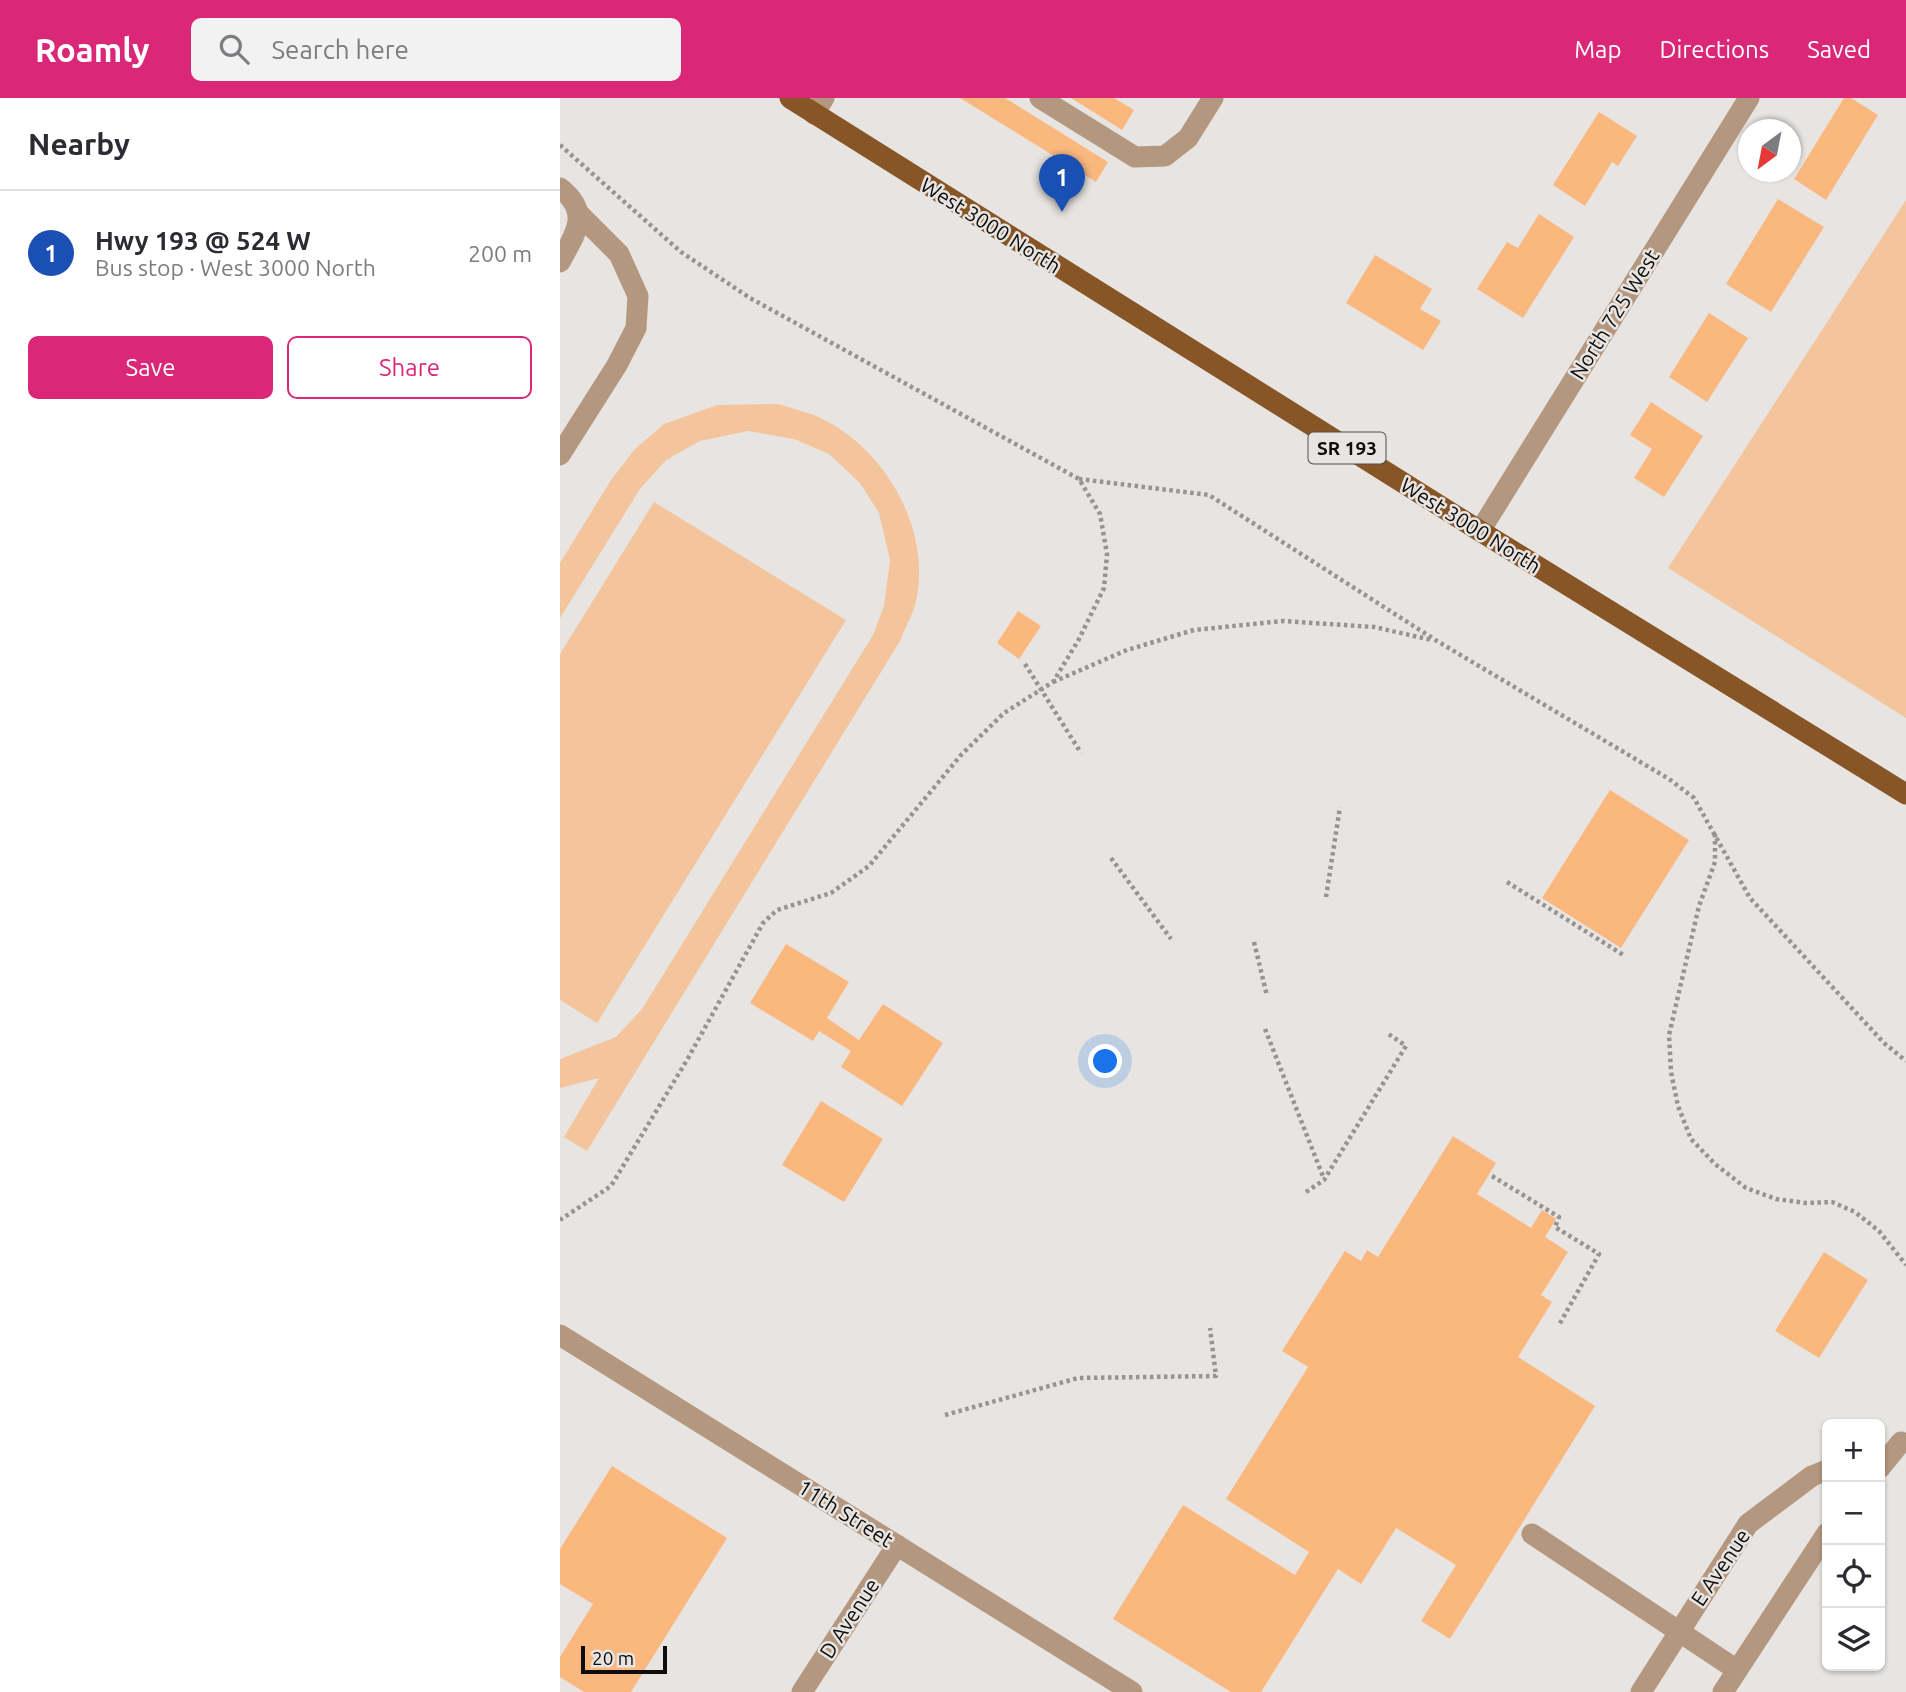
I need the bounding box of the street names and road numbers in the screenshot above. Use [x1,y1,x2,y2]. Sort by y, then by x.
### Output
street label: West 3000 North [917,172,1065,278]
street label: North 725 West [1564,245,1664,383]
road number: SR 193 [1308,432,1386,464]
street label: West 3000 North [1397,472,1545,578]
street label: 11th Street [794,1474,898,1552]
street label: E Avenue [1686,1524,1754,1610]
street label: D Avenue [814,1574,884,1662]

